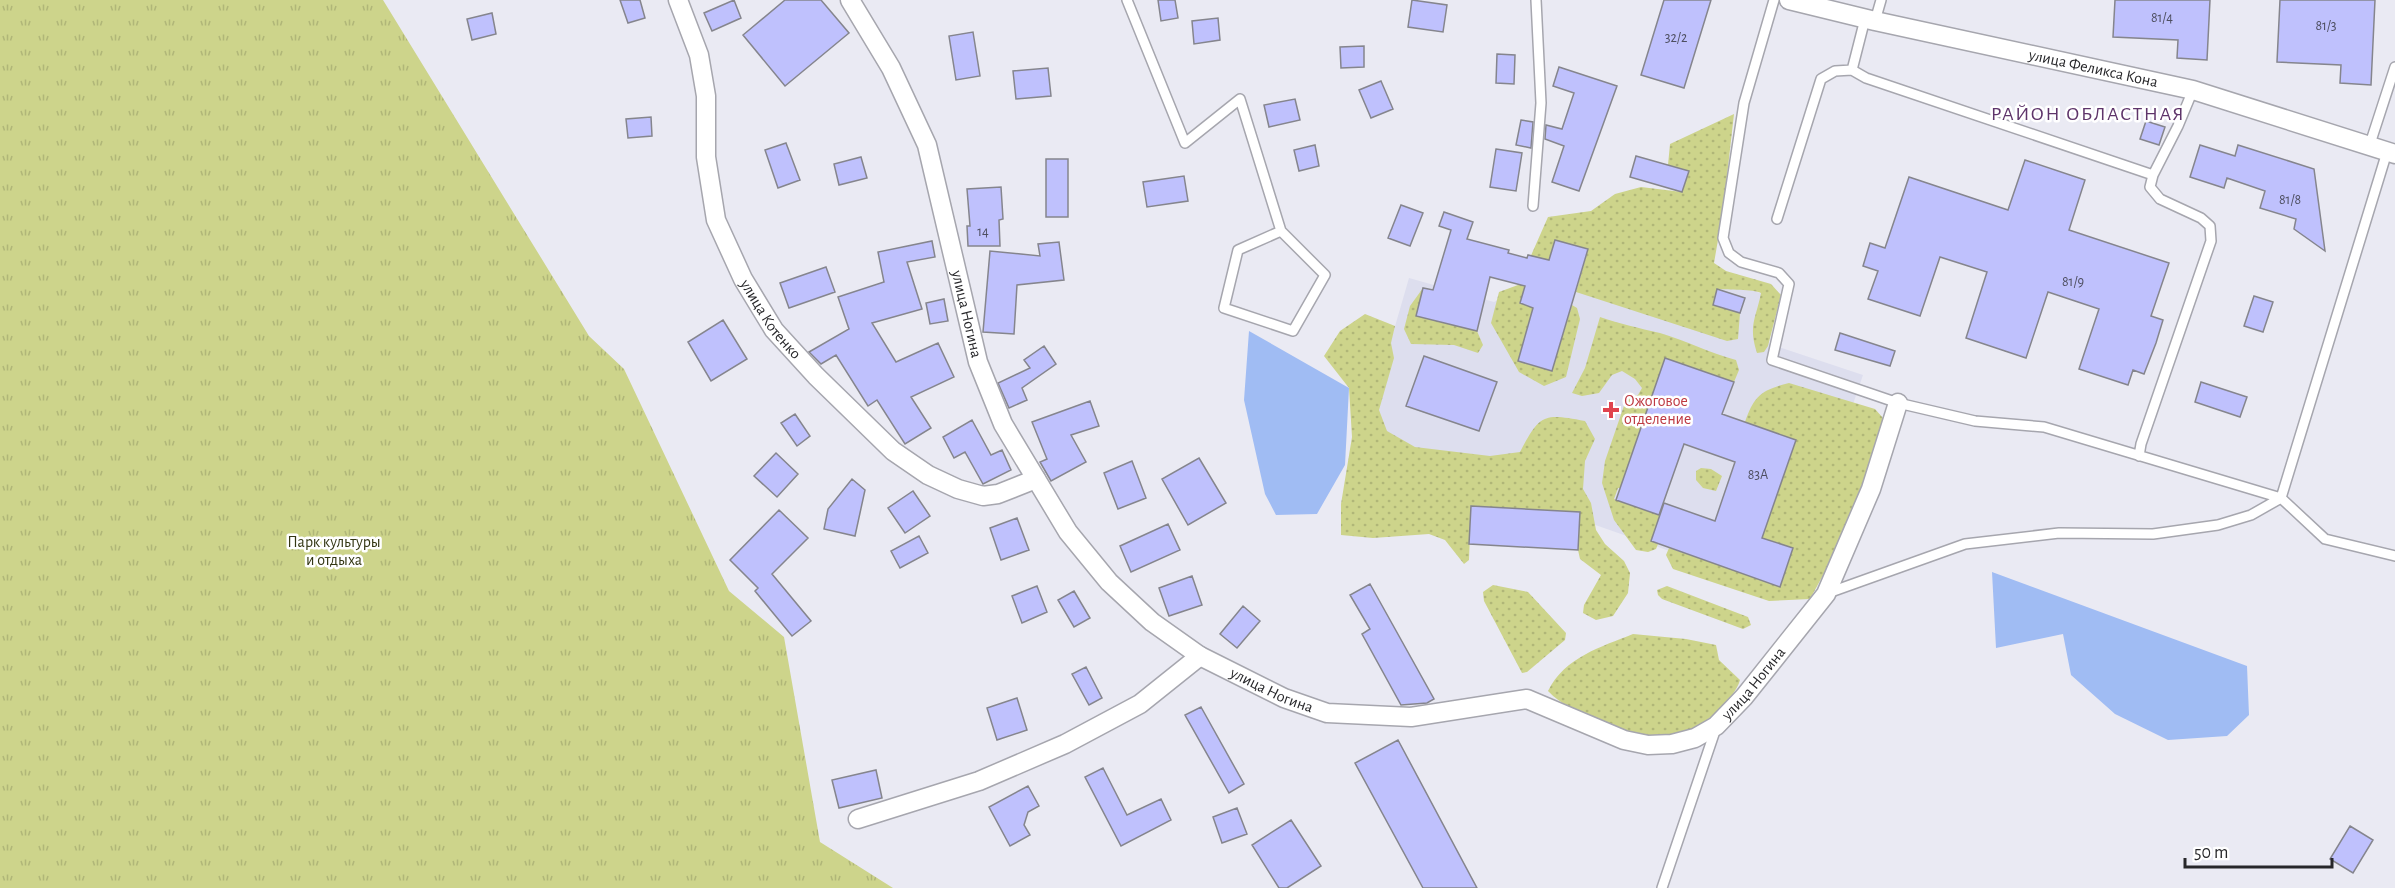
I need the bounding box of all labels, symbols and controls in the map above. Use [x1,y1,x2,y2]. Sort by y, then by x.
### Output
house number: 81/4 [2151,11,2173,25]
house number: 81/3 [2315,19,2337,33]
house number: 32/2 [1665,31,1687,45]
street label: улица Феликса Кона [2026,46,2159,90]
district label: РАЙОН ОБЛАСТНАЯ [1991,104,2185,124]
house number: 81/8 [2279,193,2301,207]
house number: 14 [977,225,989,239]
street label: улица Ногина [948,268,985,359]
house number: 81/9 [2062,275,2084,289]
street label: улица Котенко [736,276,804,362]
place label: Ожоговое отделение [1624,393,1691,427]
marker: Ожоговое отделение [1602,401,1620,419]
house number: 83А [1748,468,1768,482]
park label: Парк культуры и отдыха [287,534,381,568]
street label: улица Ногина [1718,644,1788,724]
street label: улица Ногина [1226,664,1315,716]
scale bar [2185,831,2332,869]
text: 50 m [2194,844,2228,862]

